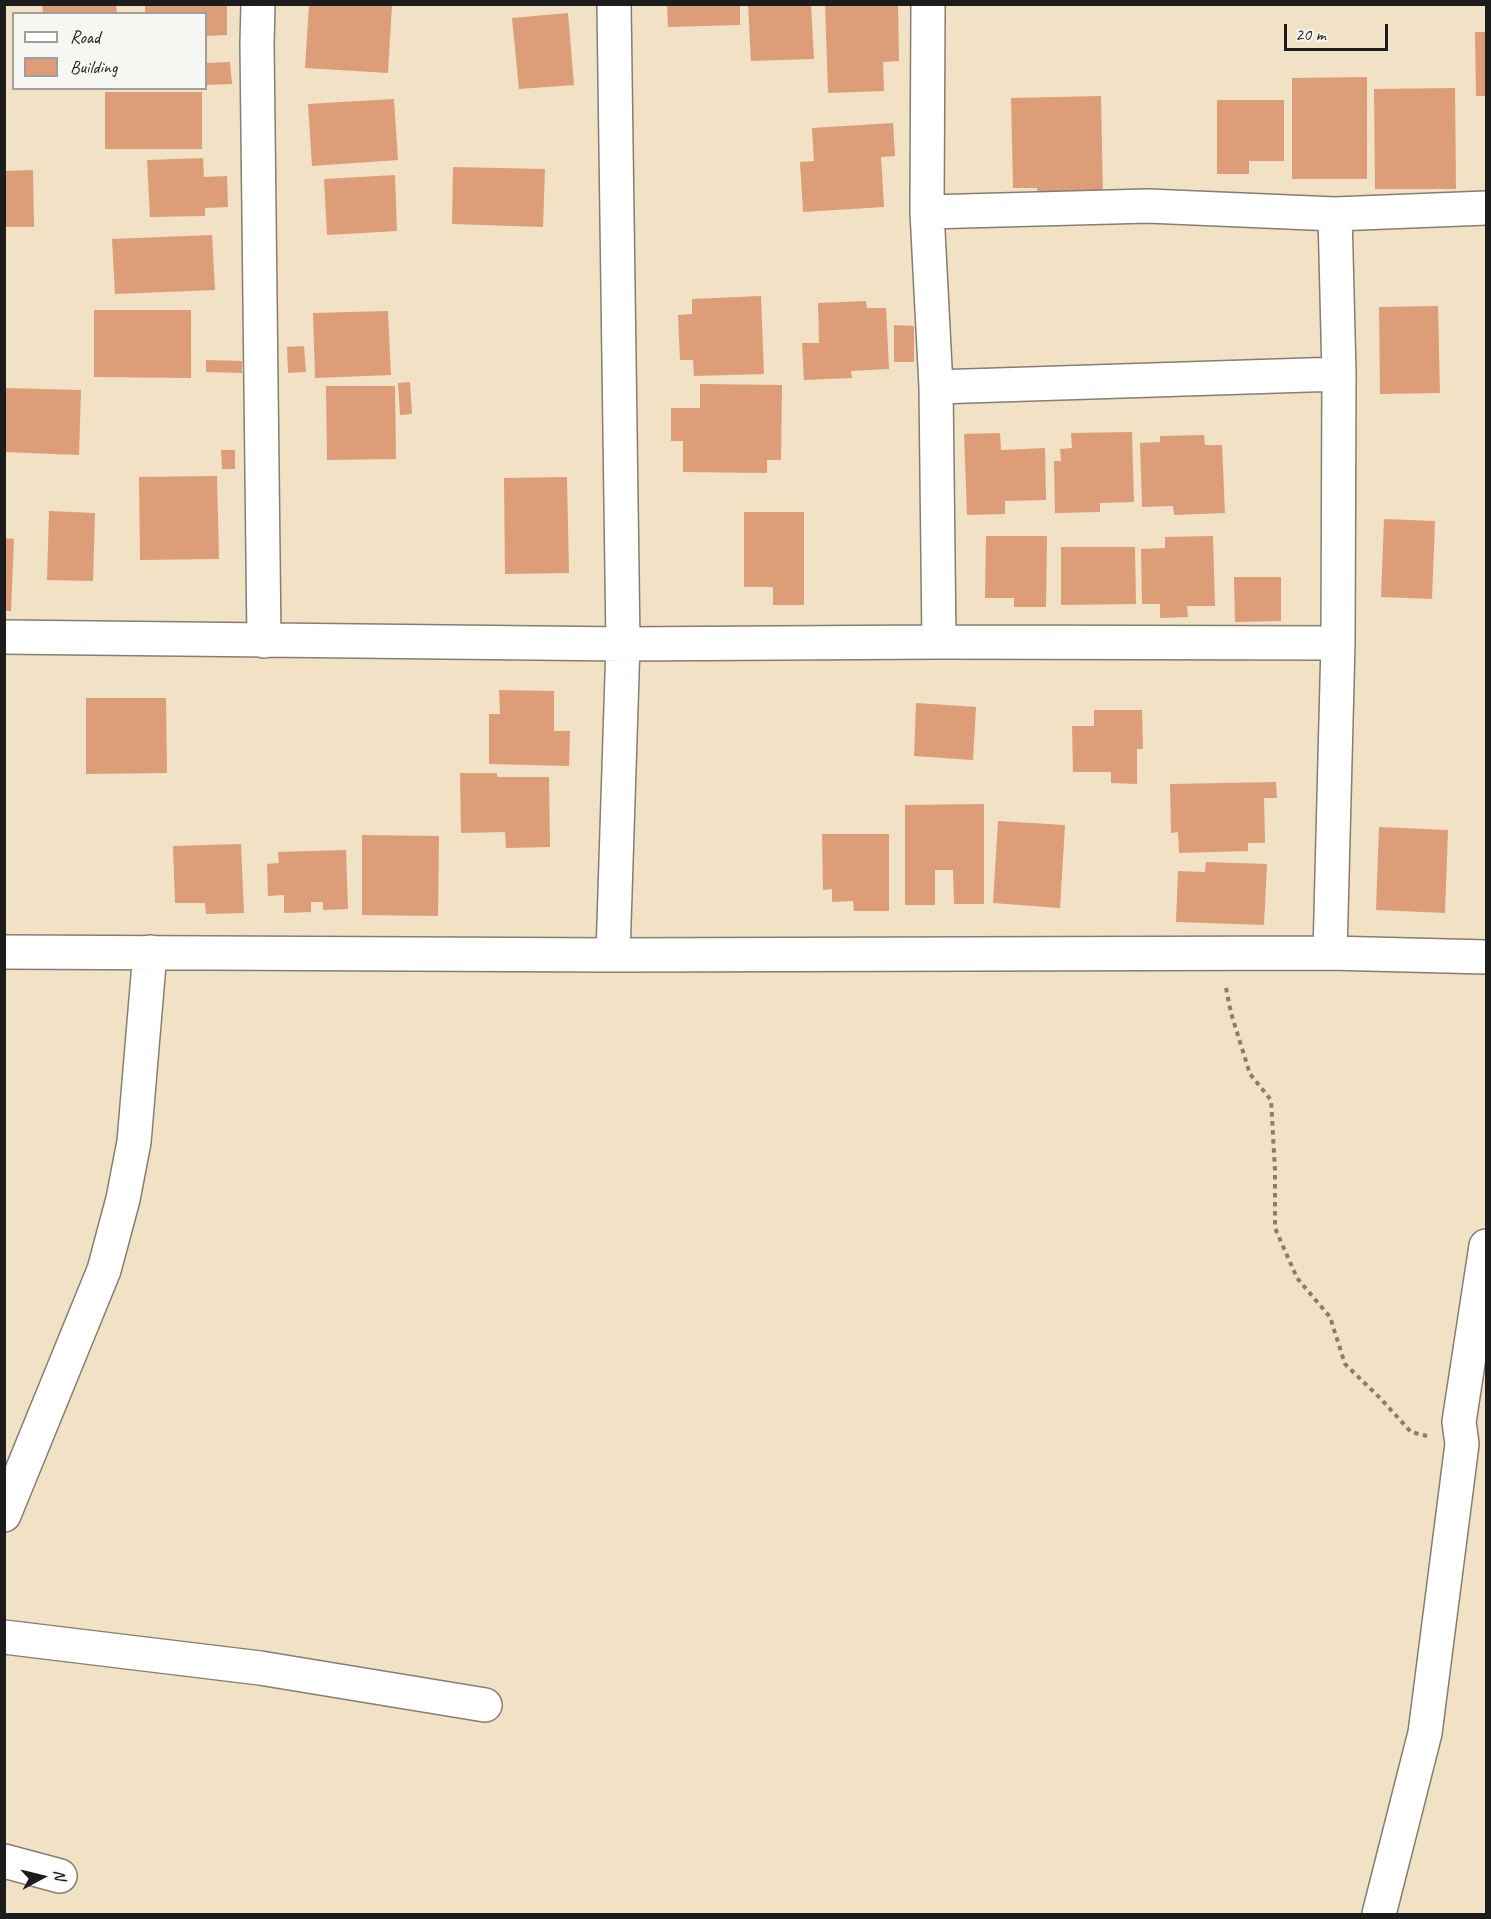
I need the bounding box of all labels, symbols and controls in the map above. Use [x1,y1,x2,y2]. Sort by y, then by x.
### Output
legend [12,12,207,90]
scale bar [1287,12,1390,50]
text: 20 m [1295,23,1326,45]
text: Road [70,26,100,48]
text: Building [70,56,117,78]
north arrow [12,1847,72,1907]
text: N [49,1869,70,1881]

